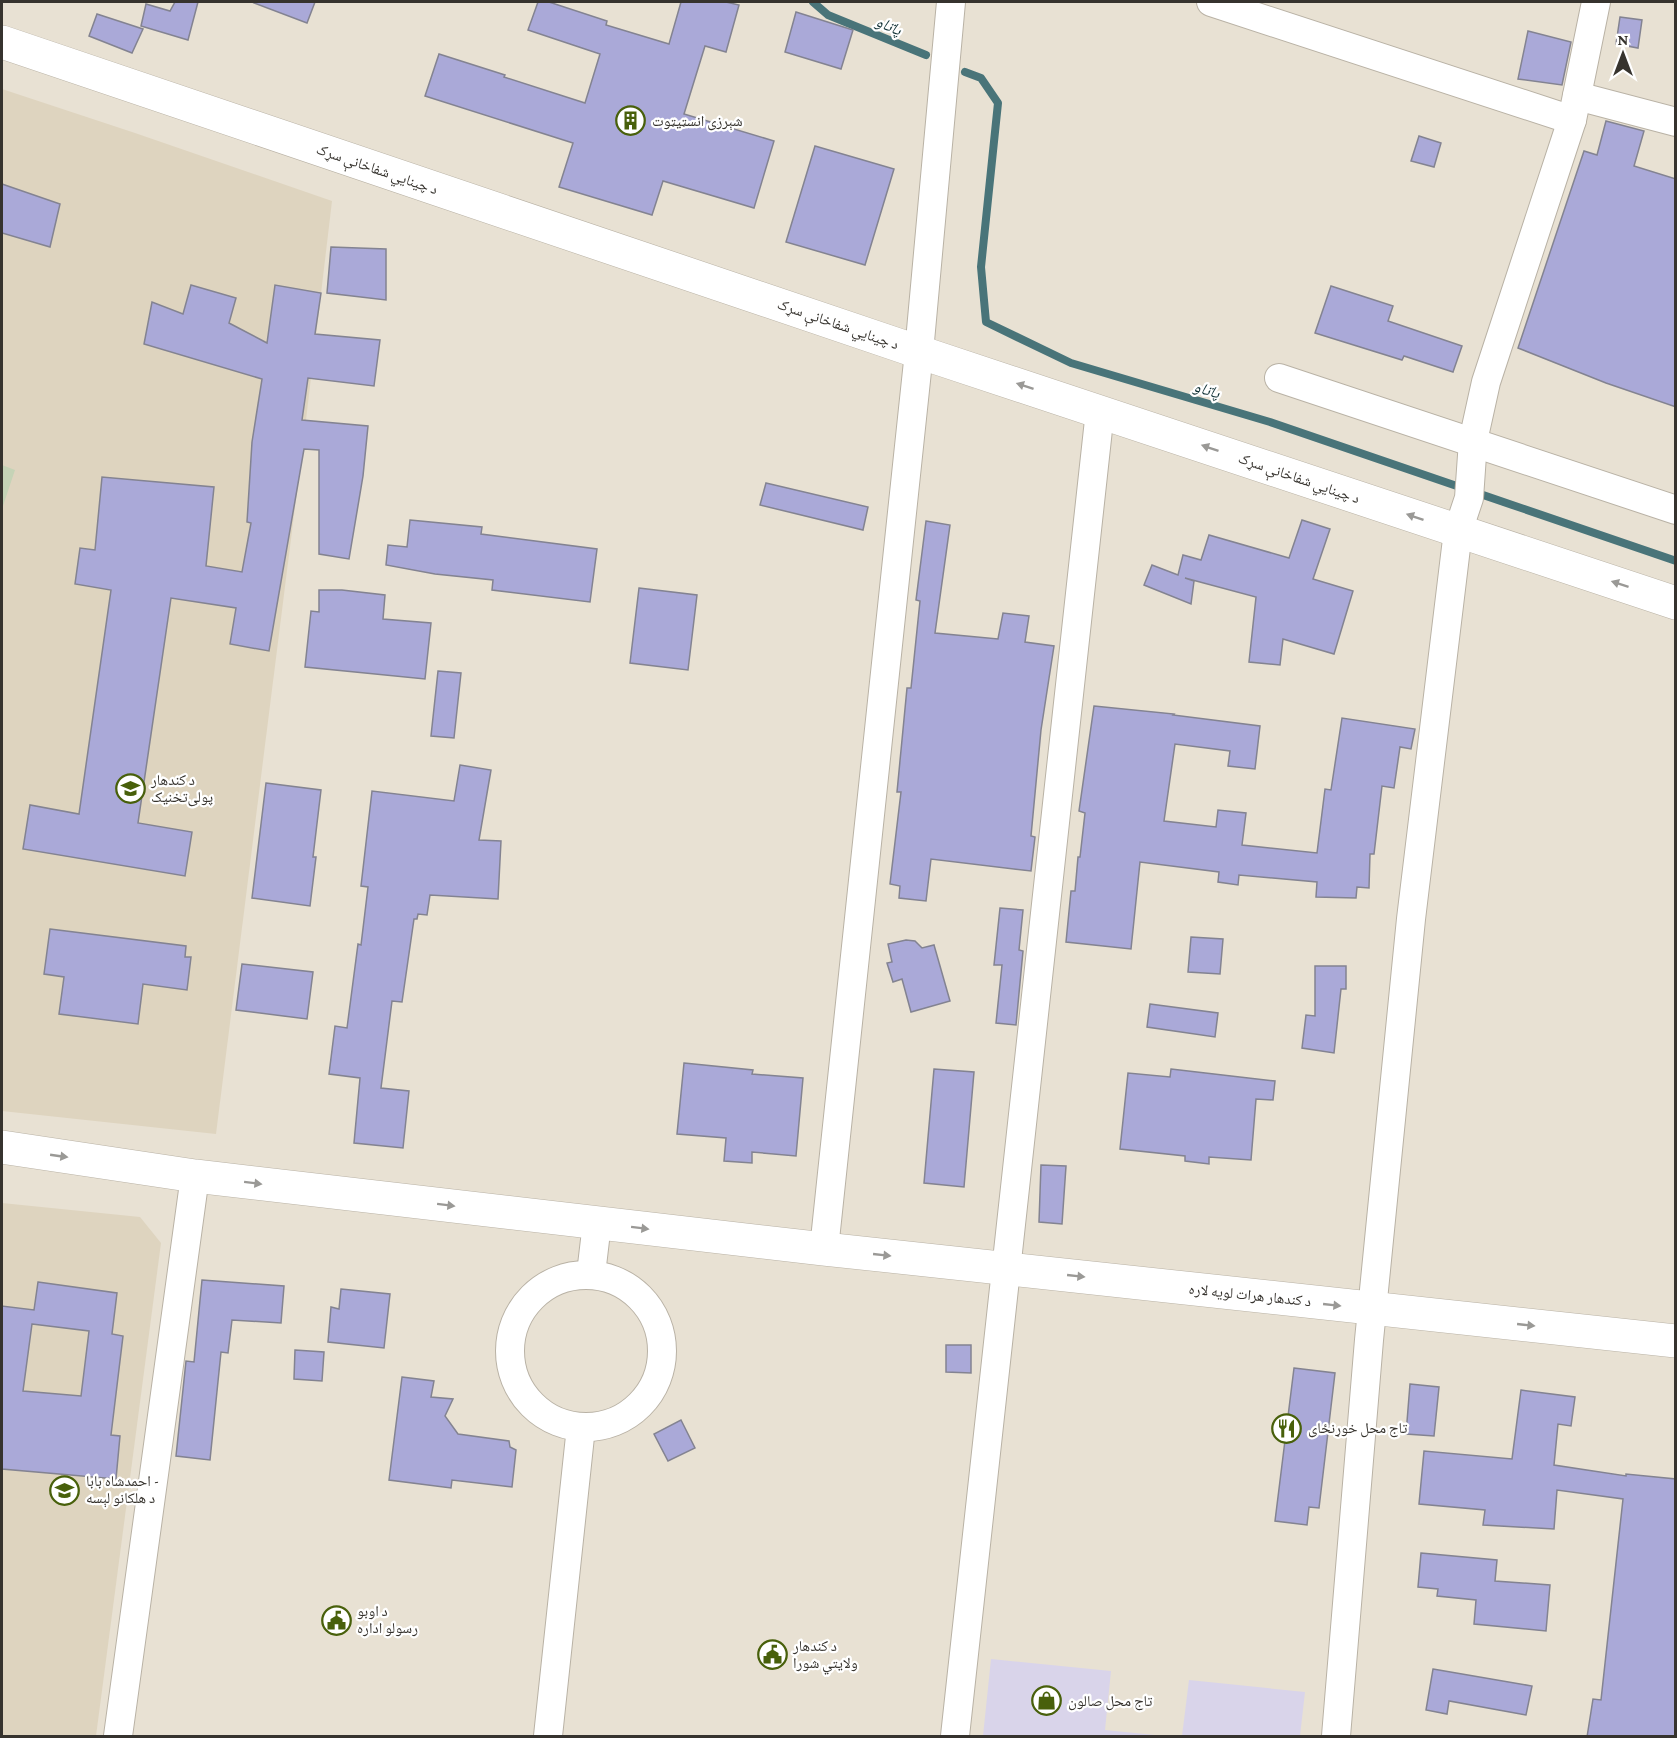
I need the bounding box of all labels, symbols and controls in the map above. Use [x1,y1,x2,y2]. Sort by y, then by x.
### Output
water label: پاتاو [872,12,905,40]
north arrow [1593,24,1653,84]
text: N [1618,31,1629,48]
building icon: شېرزی انسټيټوت [615,105,647,137]
place label: شېرزی انسټيټوت [652,113,743,131]
street label: د چينايي شفاخانې سړک [312,141,440,203]
street label: د چينايي شفاخانې سړک [773,296,901,358]
water label: پاتاو [1190,377,1223,403]
one-way arrow [1016,381,1034,391]
one-way arrow [1201,443,1219,452]
street label: د چينايي شفاخانې سړک [1234,450,1362,512]
one-way arrow [1406,511,1424,521]
one-way arrow [1611,579,1629,589]
place label: د کندهار پولی‌تخنیک [150,772,213,807]
school or university icon: د کندهار پولی‌تخنیک [114,773,146,805]
one-way arrow [50,1151,69,1160]
one-way arrow [243,1178,262,1187]
one-way arrow [437,1200,456,1210]
one-way arrow [630,1223,649,1232]
one-way arrow [873,1250,892,1260]
one-way arrow [1067,1271,1086,1281]
street label: د کندهار هرات لویه لاره [1188,1281,1312,1310]
one-way arrow [1323,1300,1342,1310]
one-way arrow [1517,1320,1536,1330]
restaurant icon: تاج محل خوړنځای [1271,1412,1303,1444]
place label: تاج محل خوړنځای [1308,1420,1408,1438]
place label: احمدشاه بابا - د هلکانو لېسه [86,1473,159,1508]
school or university icon: احمدشاه بابا - د هلکانو لېسه [49,1474,81,1506]
place label: د اوبو رسولو اداره [357,1603,418,1637]
public building icon: د اوبو رسولو اداره [320,1604,352,1636]
place label: د کندهار ولايتي شورا [792,1638,858,1675]
public building icon: د کندهار ولايتي شورا [756,1639,788,1671]
shop icon: تاج محل صالون [1031,1685,1063,1717]
place label: تاج محل صالون [1068,1693,1153,1711]

